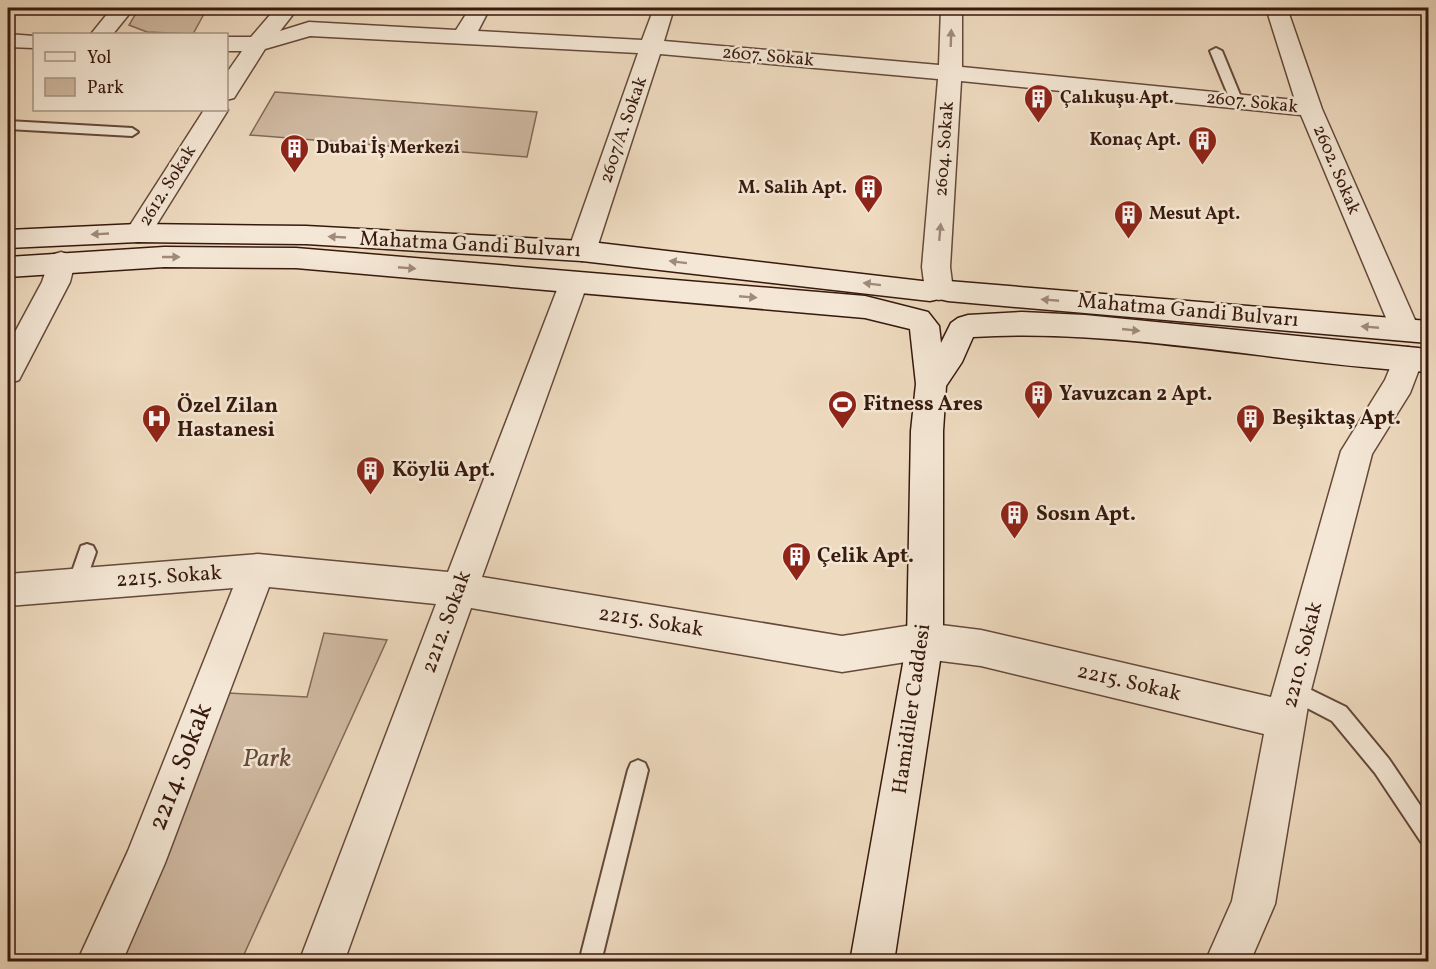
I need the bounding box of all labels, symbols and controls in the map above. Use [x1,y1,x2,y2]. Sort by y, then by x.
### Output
one-way arrow [947,28,956,47]
legend [33,33,228,111]
street label: 2607. Sokak [721,41,815,73]
text: Yol [87,46,112,71]
street label: 2607/A. Sokak [594,73,654,187]
text: Park [87,76,124,101]
building icon: Çalıkuşu Apt. [1023,82,1055,124]
place label: Çalıkuşu Apt. [1060,86,1174,111]
street label: 2607. Sokak [1205,86,1299,120]
street label: 2604. Sokak [929,100,961,198]
street label: 2602. Sokak [1306,121,1366,219]
building icon: Konaç Apt. [1186,124,1218,166]
place label: Konaç Apt. [1089,128,1181,153]
building icon: Dubai İş Merkezi [279,132,311,174]
place label: Dubai İş Merkezi [316,136,460,161]
street label: 2612. Sokak [133,141,203,231]
building icon: M. Salih Apt. [852,172,884,214]
place label: M. Salih Apt. [738,176,847,201]
building icon: Mesut Apt. [1112,198,1144,240]
place label: Mesut Apt. [1149,202,1240,227]
one-way arrow [935,223,945,242]
street label: Mahatma Gandi Bulvarı [358,225,582,265]
one-way arrow [90,230,109,239]
one-way arrow [327,232,346,241]
one-way arrow [161,252,180,262]
one-way arrow [668,257,687,267]
one-way arrow [398,263,417,272]
one-way arrow [862,280,881,289]
street label: Mahatma Gandi Bulvarı [1076,287,1300,335]
one-way arrow [739,292,758,302]
one-way arrow [1041,295,1060,305]
one-way arrow [1361,322,1380,332]
one-way arrow [1121,325,1140,335]
building icon: Yavuzcan 2 Apt. [1022,378,1054,420]
place label: Yavuzcan 2 Apt. [1059,380,1213,409]
sports icon: Fitness Ares [826,388,858,430]
place label: Fitness Ares [863,390,983,419]
place label: Özel Zilan Hastanesi [177,392,278,445]
hospital icon: Özel Zilan Hastanesi [140,402,172,444]
building icon: Beşiktaş Apt. [1235,402,1267,444]
place label: Beşiktaş Apt. [1272,404,1401,433]
building icon: Köylü Apt. [355,454,387,496]
place label: Köylü Apt. [392,456,495,485]
building icon: Sosın Apt. [999,498,1031,540]
place label: Sosın Apt. [1036,500,1136,529]
building icon: Çelik Apt. [780,540,812,582]
place label: Çelik Apt. [817,542,914,571]
street label: 2215. Sokak [115,559,223,595]
street label: 2212. Sokak [415,566,479,677]
street label: 2210. Sokak [1276,598,1330,711]
street label: 2215. Sokak [596,599,706,645]
street label: Hamidiler Caddesi [886,622,938,796]
street label: 2215. Sokak [1074,657,1184,709]
street label: 2214. Sokak [140,698,222,836]
park label: Park [243,741,291,777]

